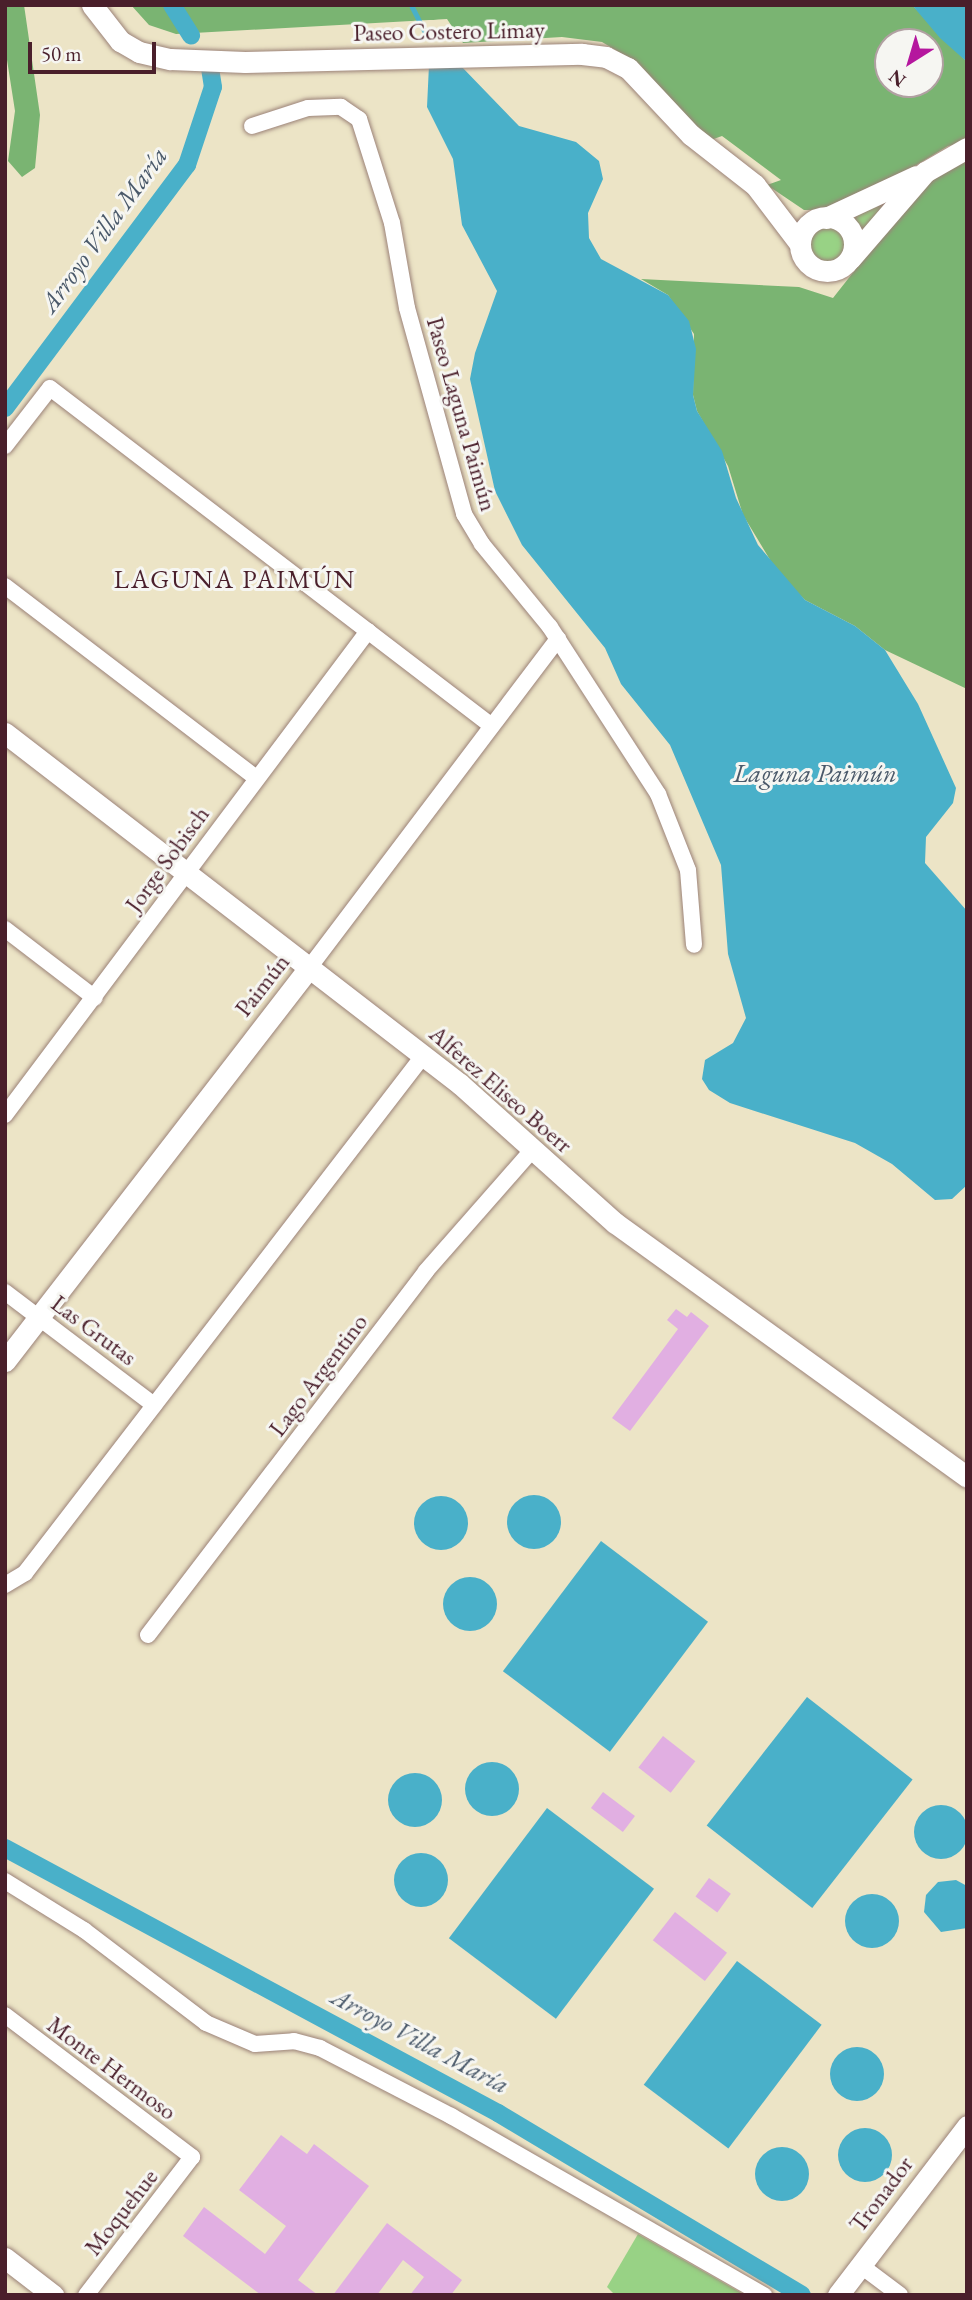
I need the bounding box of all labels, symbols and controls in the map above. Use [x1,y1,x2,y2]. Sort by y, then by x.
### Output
street label: Paseo Costero Limay [353,15,545,47]
scale bar [32,28,159,72]
north arrow [874,28,944,98]
text: 50 m [41,40,82,67]
text: N [884,64,911,93]
water label: Arroyo Villa María [34,141,174,319]
street label: Paseo Laguna Paimún [421,314,503,514]
district label: LAGUNA PAIMÚN [115,564,355,596]
water label: Laguna Paimún [733,758,897,790]
street label: Jorge Sobisch [119,800,215,918]
street label: Paimún [229,948,295,1022]
street label: Alferez Eliseo Boerr [424,1019,578,1159]
street label: Las Grutas [46,1289,142,1371]
street label: Lago Argentino [263,1308,373,1442]
water label: Arroyo Villa María [326,1981,514,2101]
street label: Monte Hermoso [42,2010,182,2126]
street label: Tronador [843,2150,919,2238]
street label: Moquehue [78,2163,164,2261]

